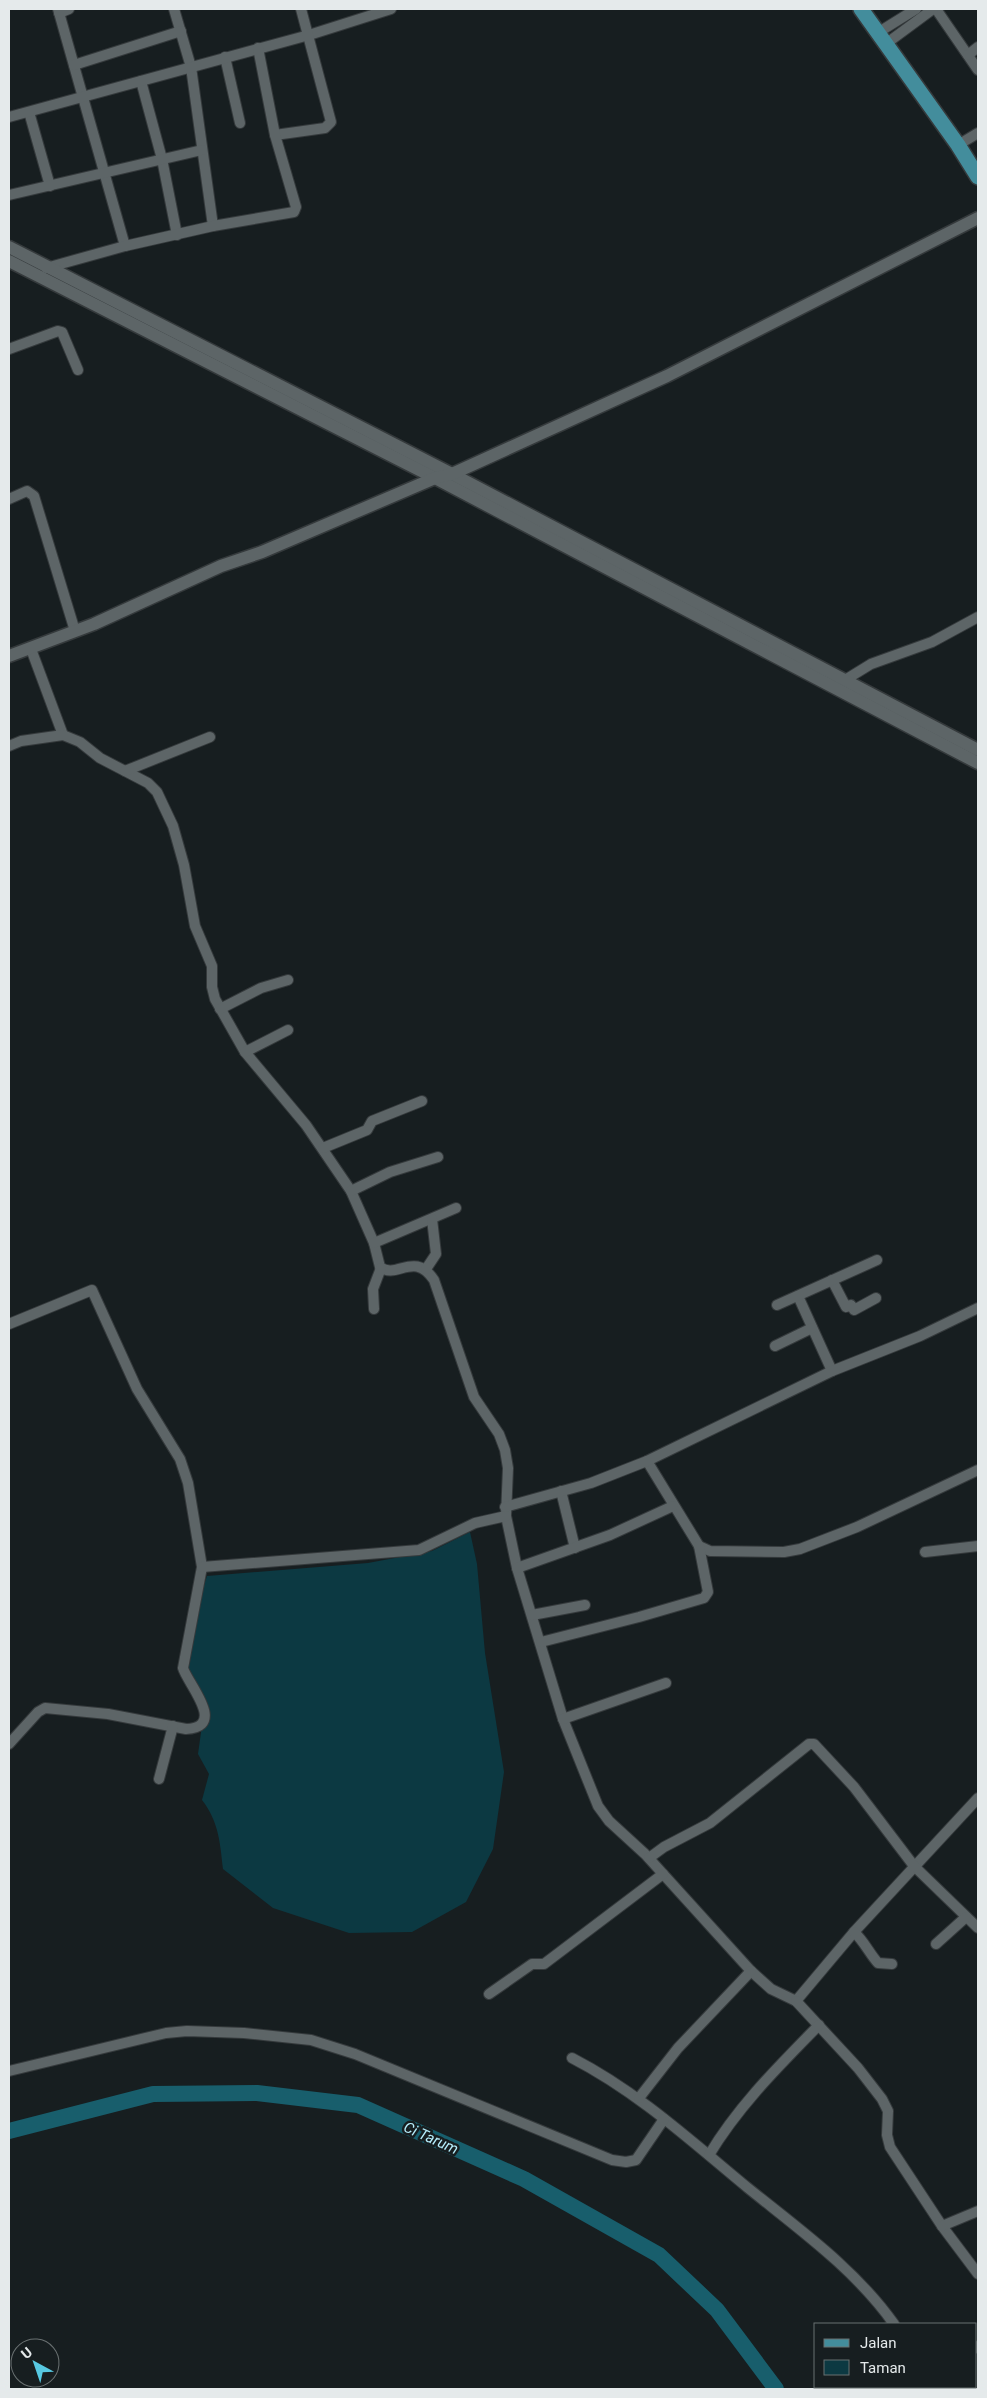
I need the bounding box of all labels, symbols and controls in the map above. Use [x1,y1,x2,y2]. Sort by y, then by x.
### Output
water label: Ci Tarum [401,2118,461,2158]
legend [814,2323,977,2388]
text: Jalan [860,2334,897,2352]
north arrow [10,2338,60,2388]
text: U [18,2344,35,2362]
text: Taman [860,2359,906,2377]

